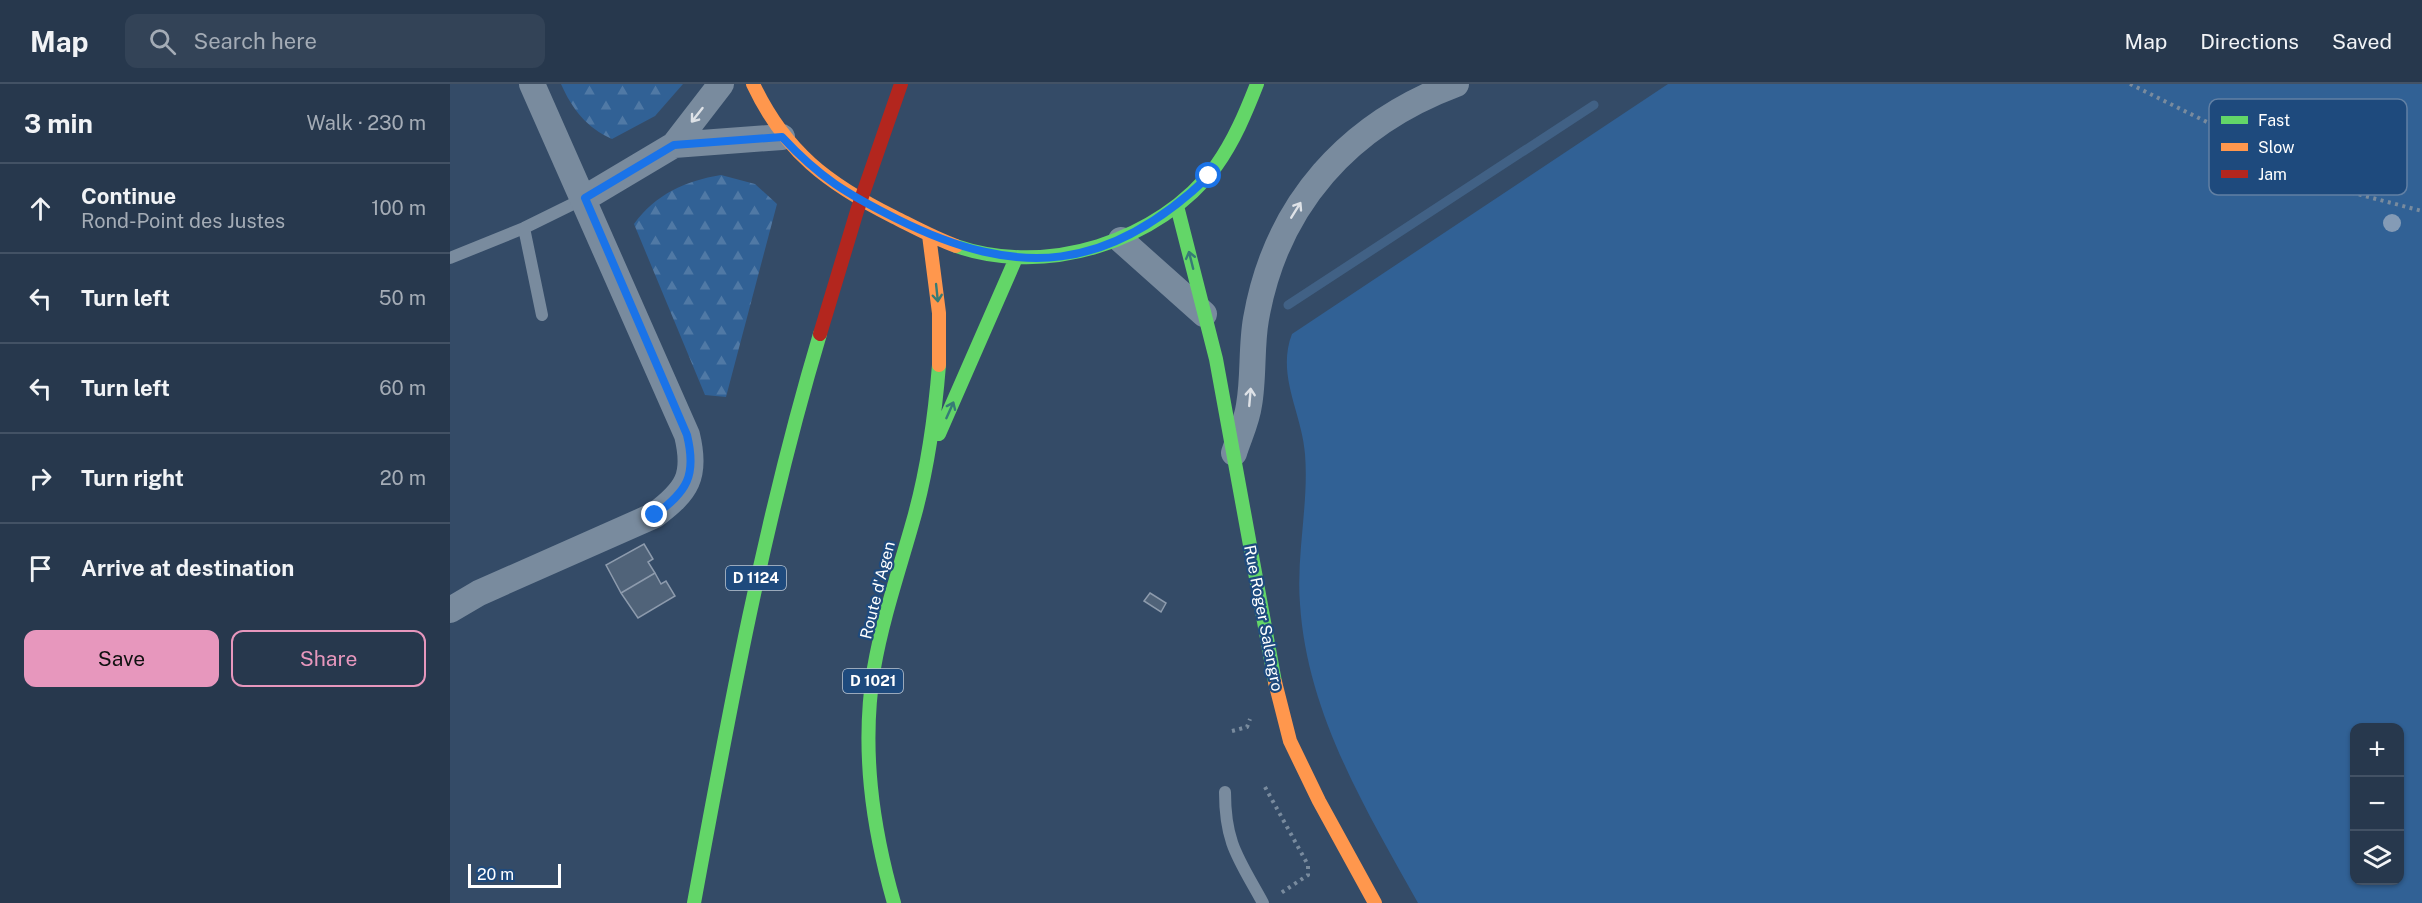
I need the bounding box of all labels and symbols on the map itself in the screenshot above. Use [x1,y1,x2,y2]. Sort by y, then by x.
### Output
legend [2209,99,2407,195]
one-way arrow [691,106,704,122]
text: Fast [2258,111,2290,130]
text: Slow [2258,138,2295,157]
route start [1195,162,1221,188]
text: Jam [2258,165,2287,184]
one-way arrow [1291,202,1303,219]
one-way arrow [1184,251,1196,270]
one-way arrow [932,283,943,303]
one-way arrow [1245,387,1256,407]
one-way arrow [945,401,956,419]
route end [641,501,667,527]
street label: Route d'Agen [856,539,899,641]
street label: Rue Roger Salengro [1240,543,1287,693]
road number: D 1124 [726,566,786,590]
road number: D 1021 [843,669,903,693]
scale bar [468,861,561,888]

